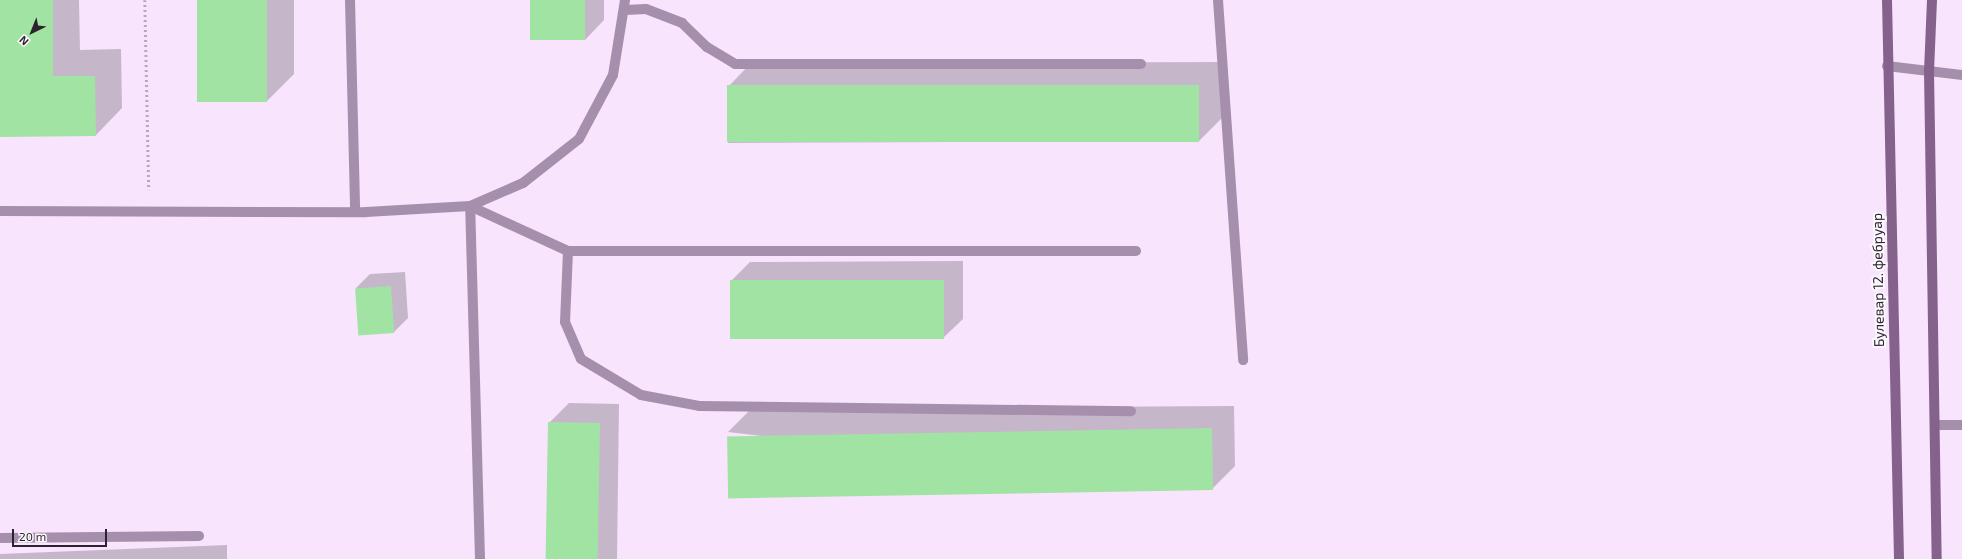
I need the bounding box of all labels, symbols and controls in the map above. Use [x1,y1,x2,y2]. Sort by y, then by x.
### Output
north arrow [12,12,52,52]
text: N [16,34,31,49]
street label: Булевар 12. фебруар [1868,213,1888,347]
scale bar [14,521,109,547]
text: 20 m [19,529,46,543]

